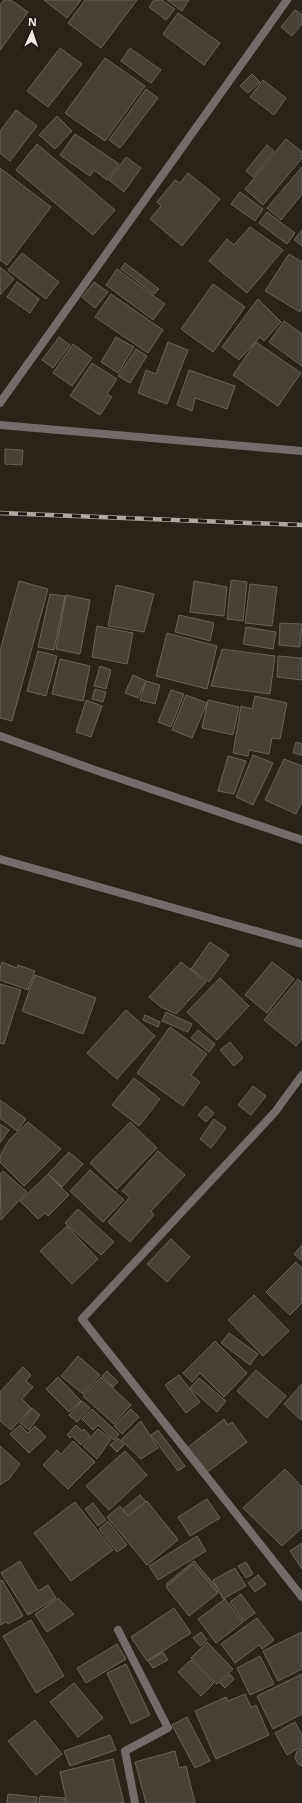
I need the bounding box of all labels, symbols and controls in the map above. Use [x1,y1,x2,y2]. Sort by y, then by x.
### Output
north arrow [12,12,52,52]
text: N [28,14,37,29]

